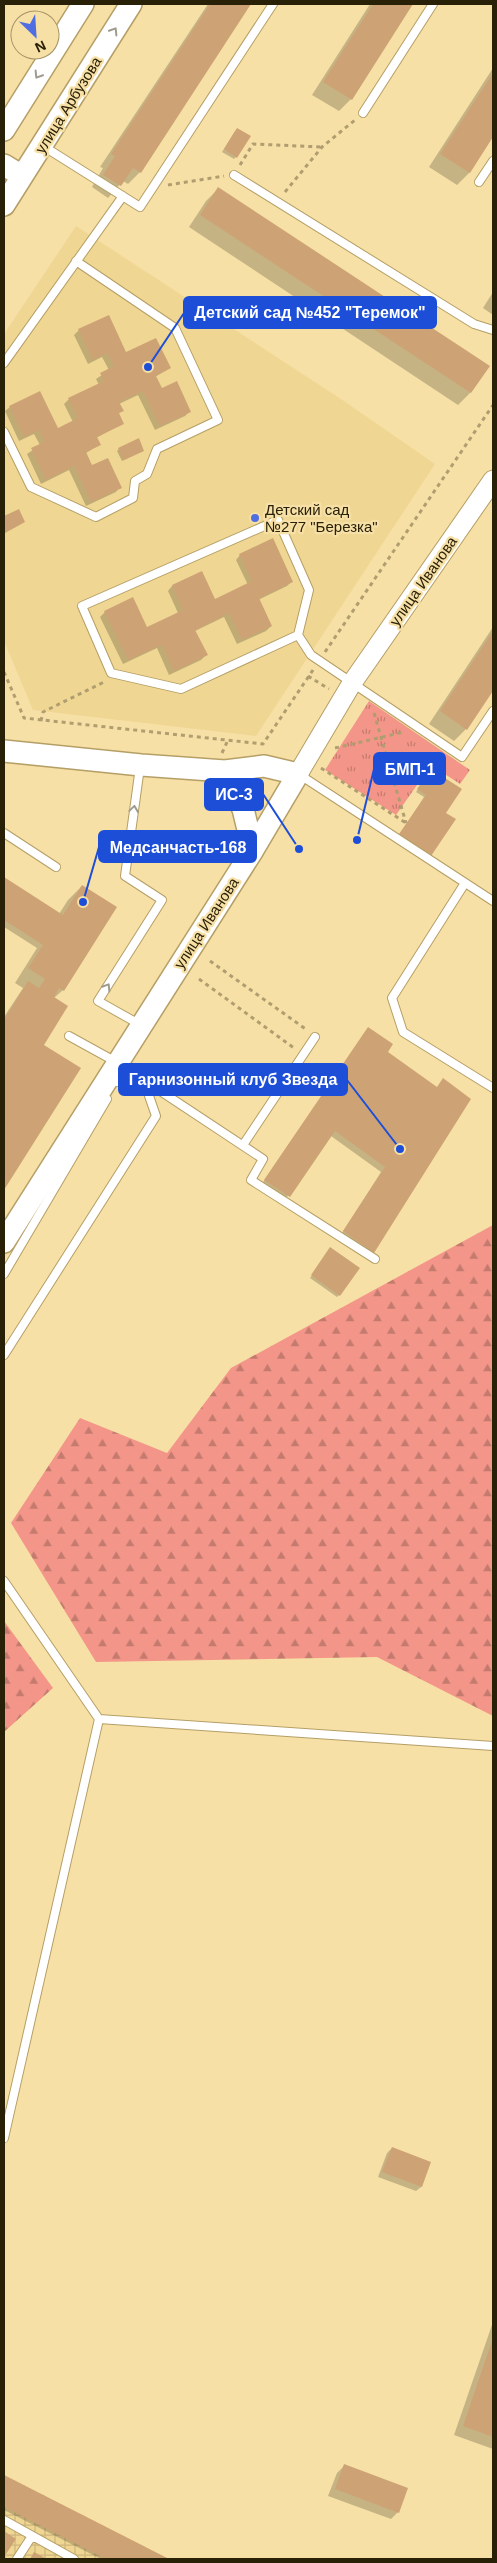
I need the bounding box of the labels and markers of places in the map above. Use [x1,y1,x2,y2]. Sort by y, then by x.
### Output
callout: Детский сад №452 "Теремок" [184,297,436,328]
place label: Детский сад №277 "Березка" [265,501,378,535]
marker: Детский сад №277 "Березка" [249,512,261,524]
callout: БМП-1 [374,753,445,784]
callout: ИС-3 [205,779,263,810]
callout: Медсанчасть-168 [99,831,256,862]
callout: Гарнизонный клуб Звезда [119,1064,347,1095]

